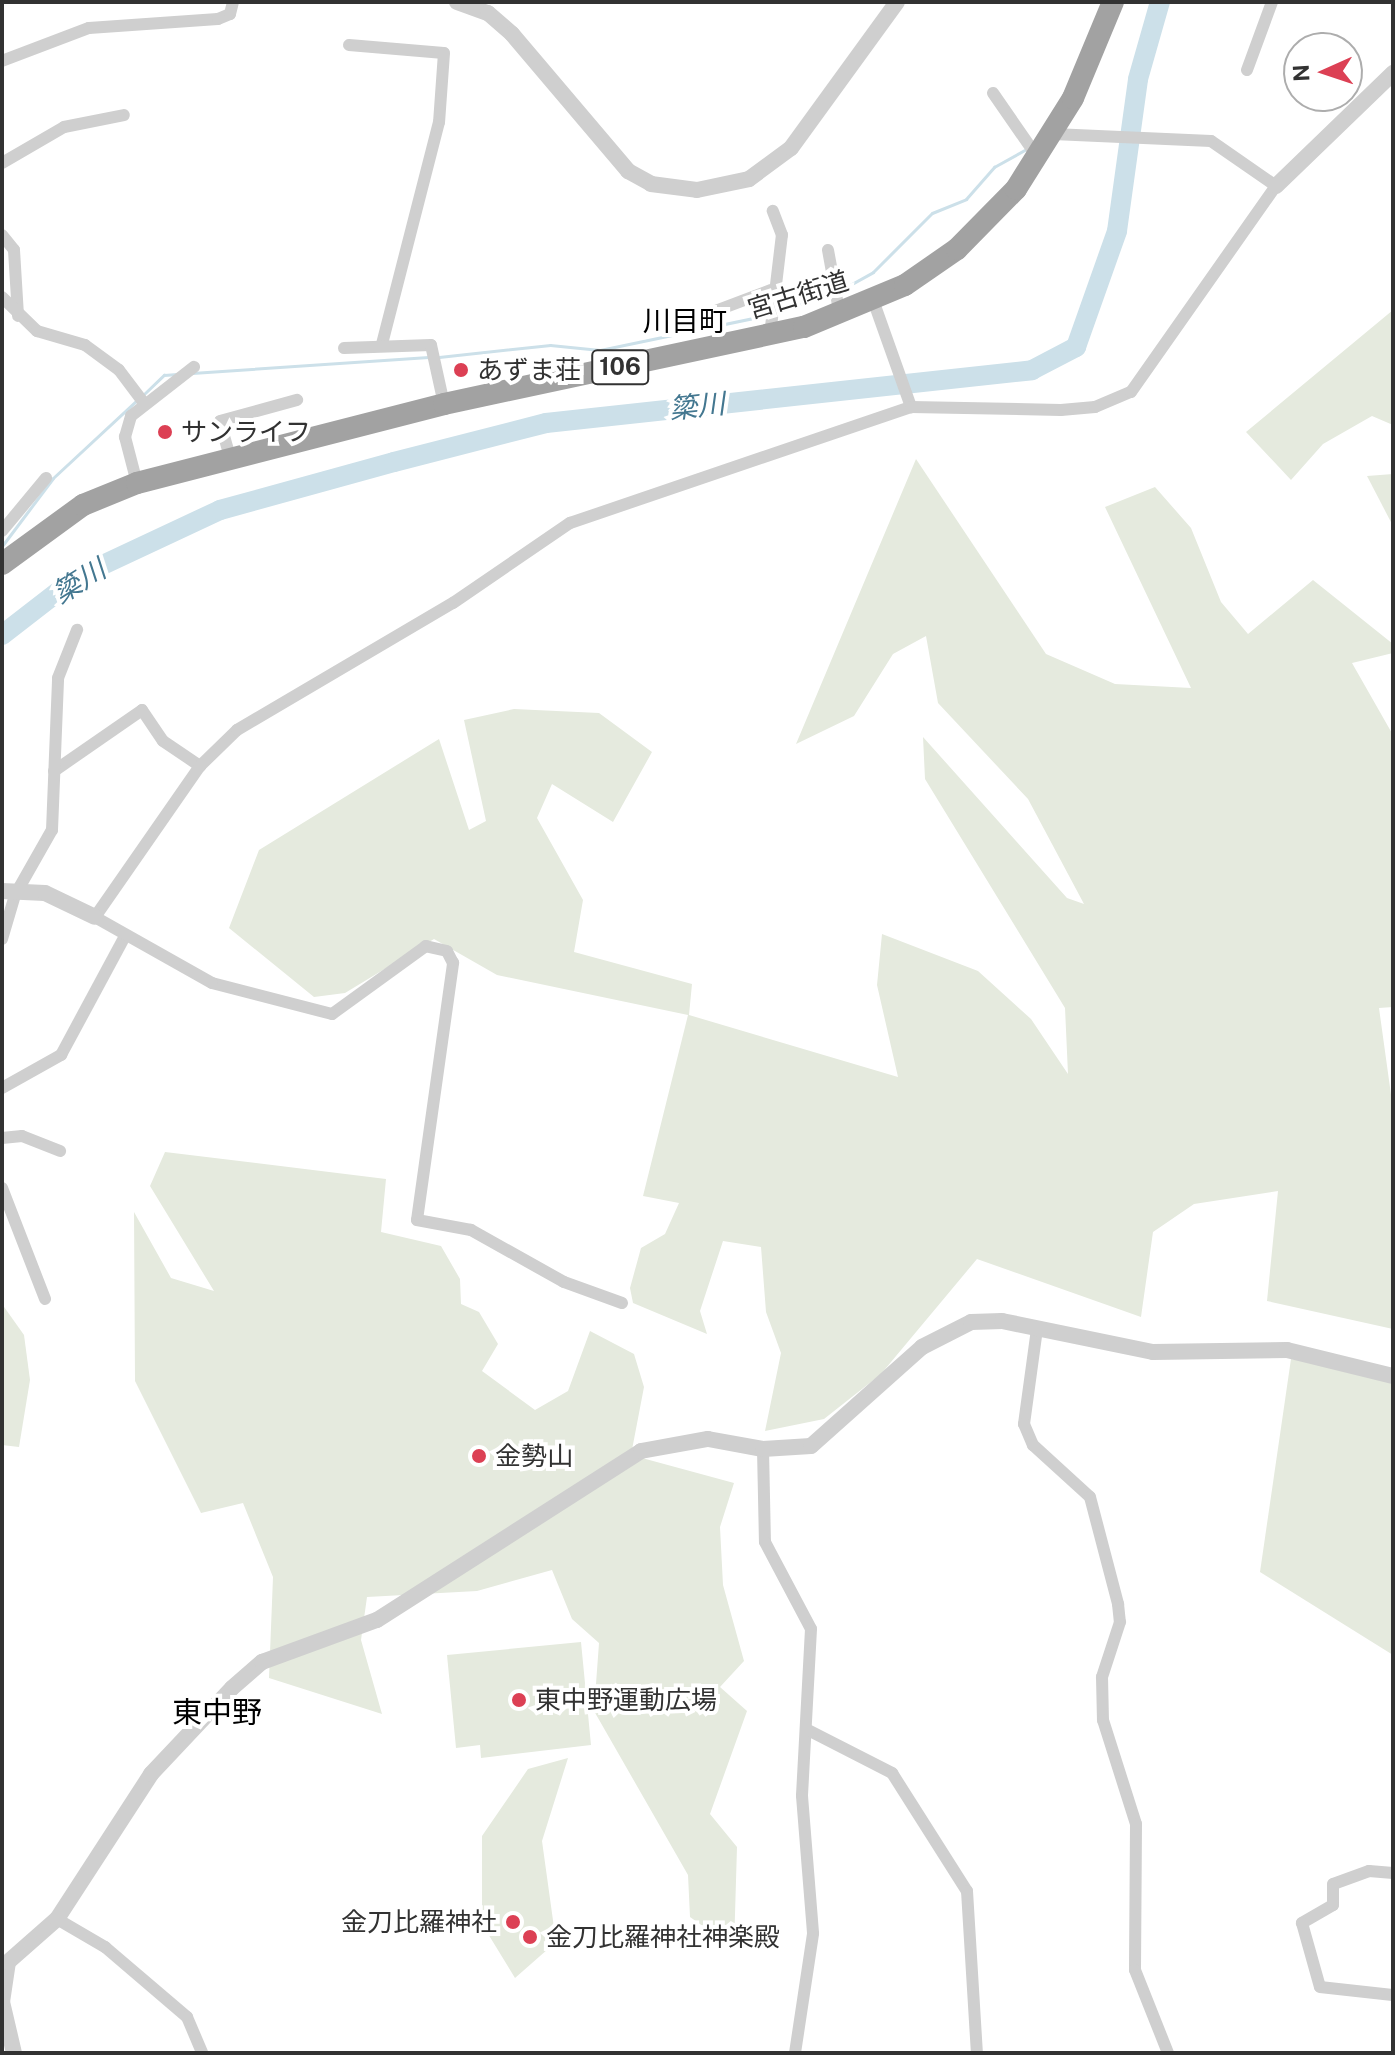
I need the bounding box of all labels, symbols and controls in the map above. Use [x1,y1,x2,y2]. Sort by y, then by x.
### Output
north arrow [1283,32,1363,112]
text: N [1288,64,1314,82]
street label: 宮古街道 [744,265,852,325]
district label: 川目町 [643,304,727,338]
road number: 106 [590,347,650,387]
place label: あずま荘 [477,354,581,386]
marker: あずま荘 [452,361,470,379]
water label: 簗川 [667,386,727,426]
place label: サンライフ [181,416,311,448]
marker: サンライフ [156,423,174,441]
water label: 簗川 [46,552,112,610]
place label: 金勢山 [495,1440,573,1472]
marker: 金勢山 [470,1447,488,1465]
place label: 東中野運動広場 [535,1684,717,1716]
marker: 東中野運動広場 [510,1691,528,1709]
district label: 東中野 [172,1694,262,1730]
place label: 金刀比羅神社 [341,1906,497,1938]
marker: 金刀比羅神社 [504,1913,522,1931]
place label: 金刀比羅神社神楽殿 [546,1921,780,1953]
marker: 金刀比羅神社神楽殿 [521,1928,539,1946]

